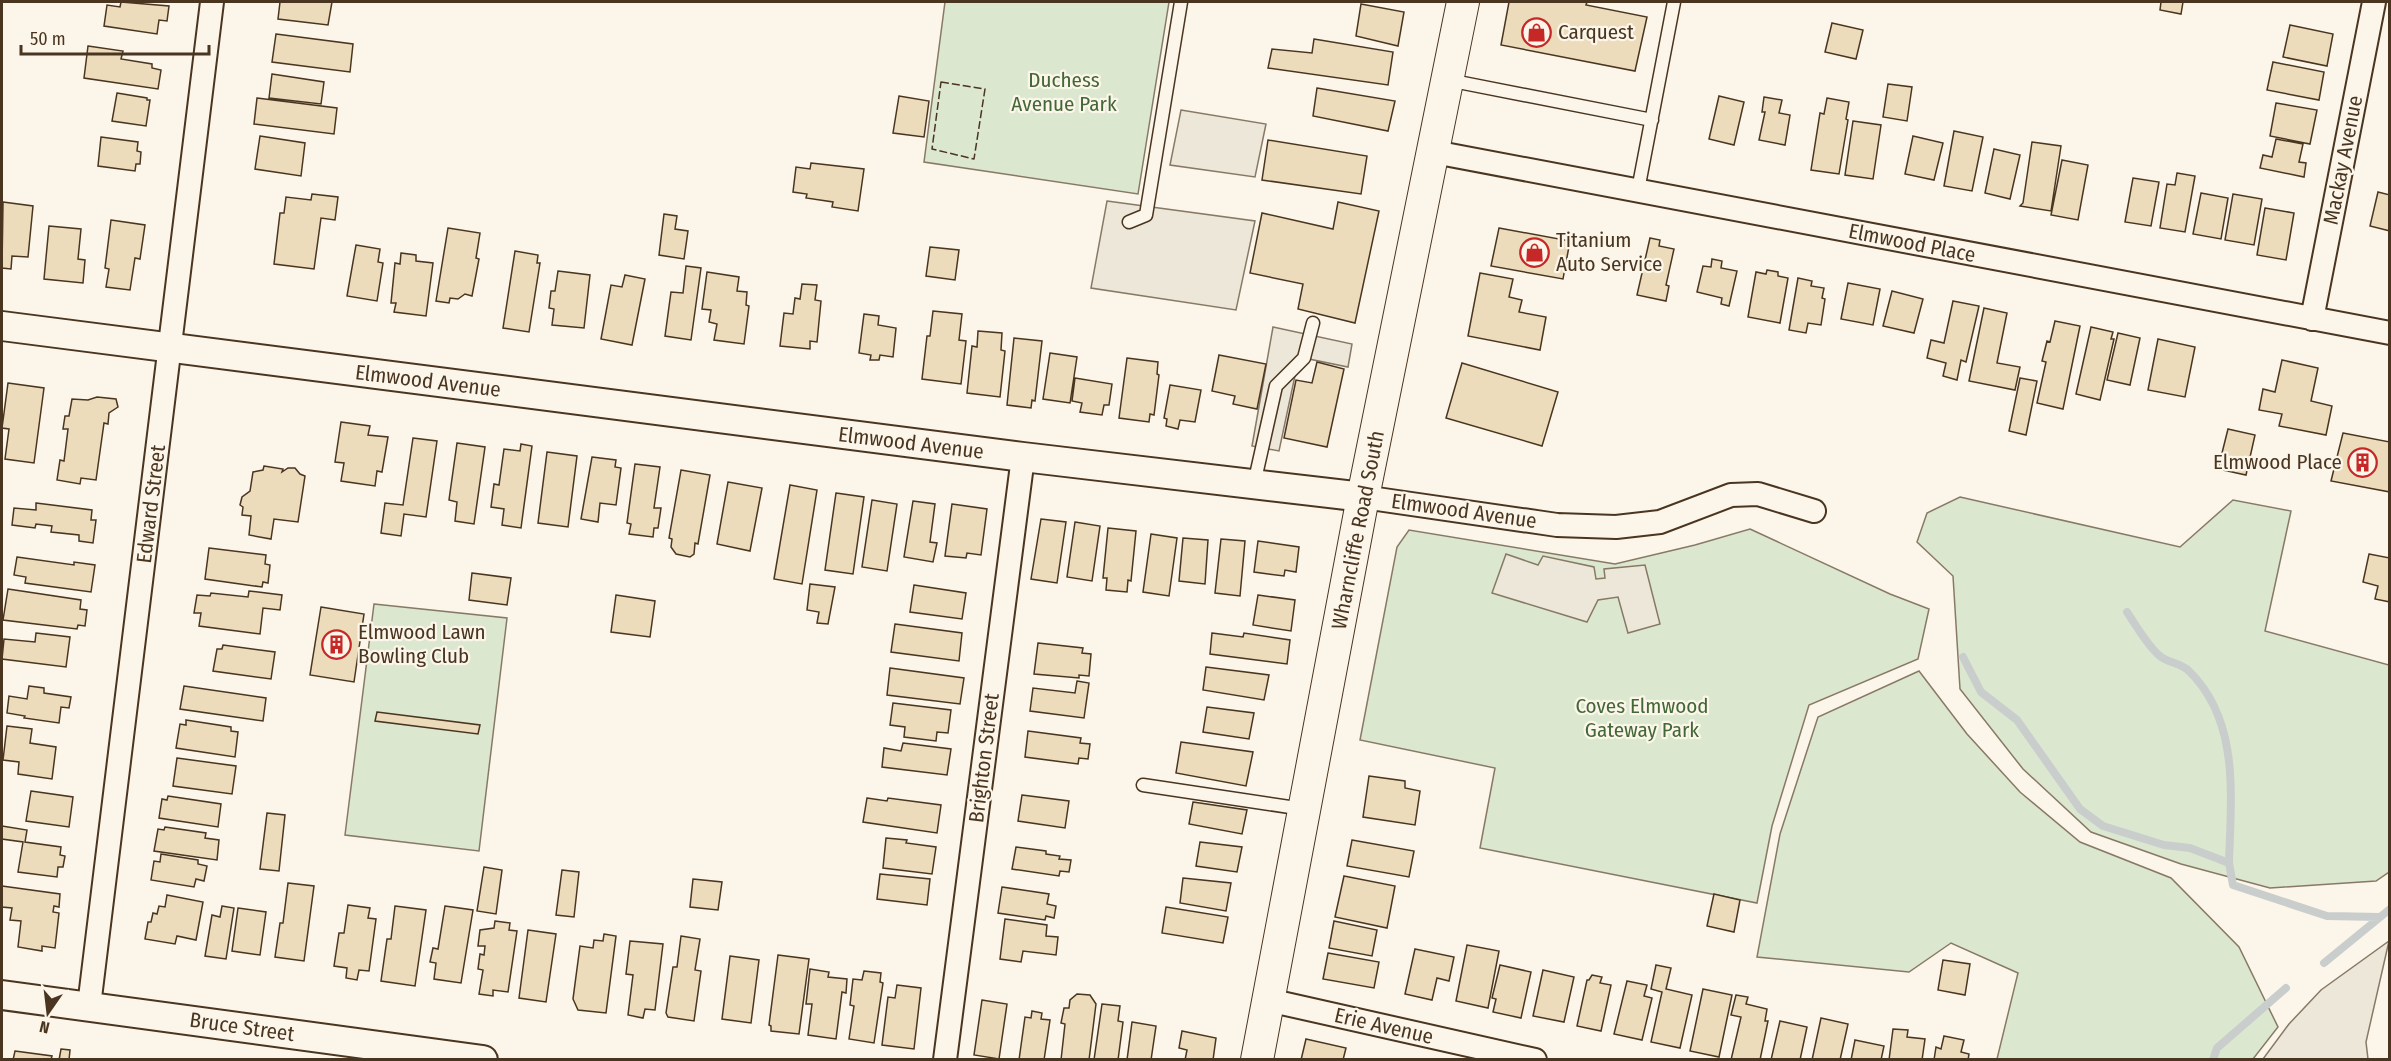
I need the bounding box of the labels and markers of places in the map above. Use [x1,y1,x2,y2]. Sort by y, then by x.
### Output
shop icon: Carquest [1521,16,1553,48]
place label: Carquest [1558,19,1634,45]
place label: Titanium Auto Service [1556,227,1662,277]
shop icon: Titanium Auto Service [1519,236,1551,268]
building icon: Elmwood Place [2347,446,2379,478]
place label: Elmwood Place [2213,449,2342,475]
place label: Elmwood Lawn Bowling Club [358,619,486,669]
building icon: Elmwood Lawn Bowling Club [321,628,353,660]

